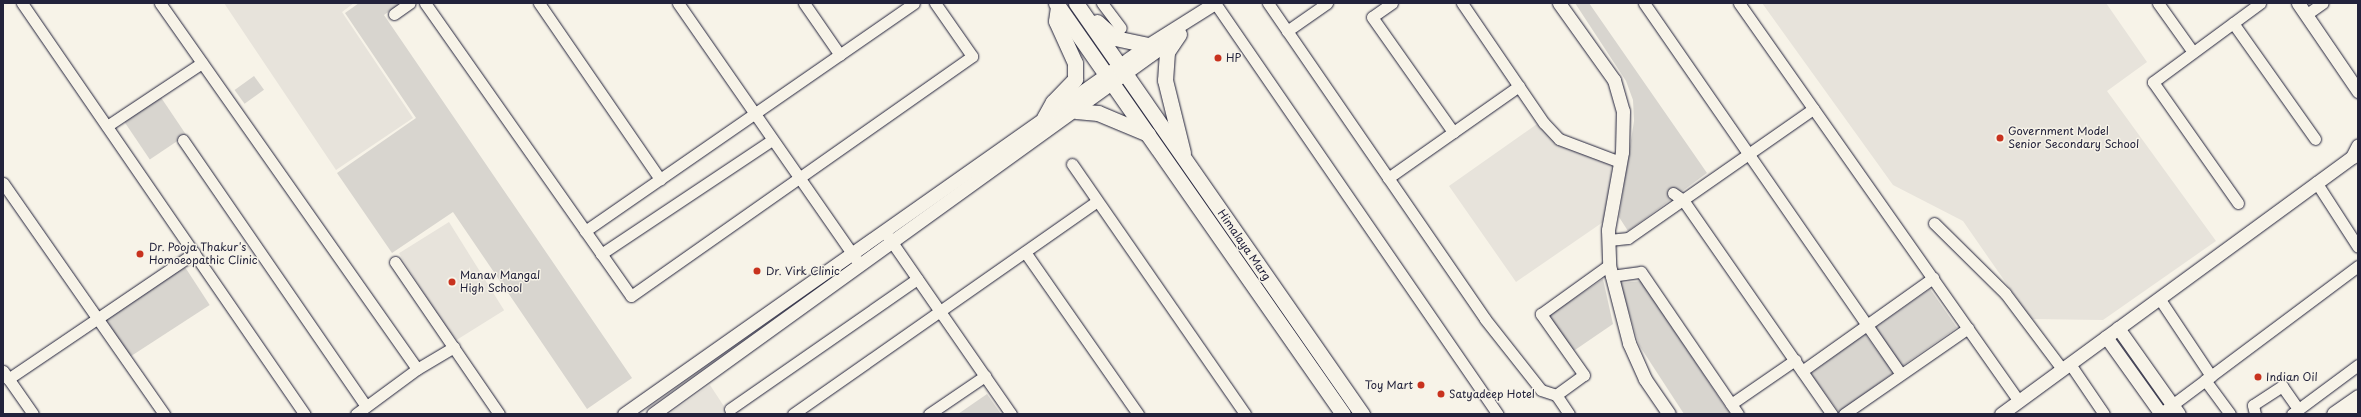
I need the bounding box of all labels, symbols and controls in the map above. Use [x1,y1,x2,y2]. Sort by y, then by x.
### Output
place label: HP [1226,51,1241,65]
marker: HP [1213,53,1223,63]
place label: Government Model Senior Secondary School [2008,125,2139,151]
marker: Government Model Senior Secondary School [1995,133,2005,143]
street label: Himalaya Marg [1215,207,1273,283]
place label: Dr. Pooja Thakur's Homoeopathic Clinic [149,241,258,267]
marker: Dr. Pooja Thakur's Homoeopathic Clinic [134,248,146,260]
place label: Dr. Virk Clinic [766,264,841,278]
marker: Dr. Virk Clinic [751,265,763,277]
place label: Manav Mangal High School [460,269,540,295]
marker: Manav Mangal High School [447,277,457,287]
place label: Indian Oil [2266,370,2318,384]
marker: Indian Oil [2253,372,2263,382]
place label: Toy Mart [1364,378,1413,392]
marker: Toy Mart [1416,380,1426,390]
place label: Satyadeep Hotel [1449,387,1536,401]
marker: Satyadeep Hotel [1436,389,1446,399]

